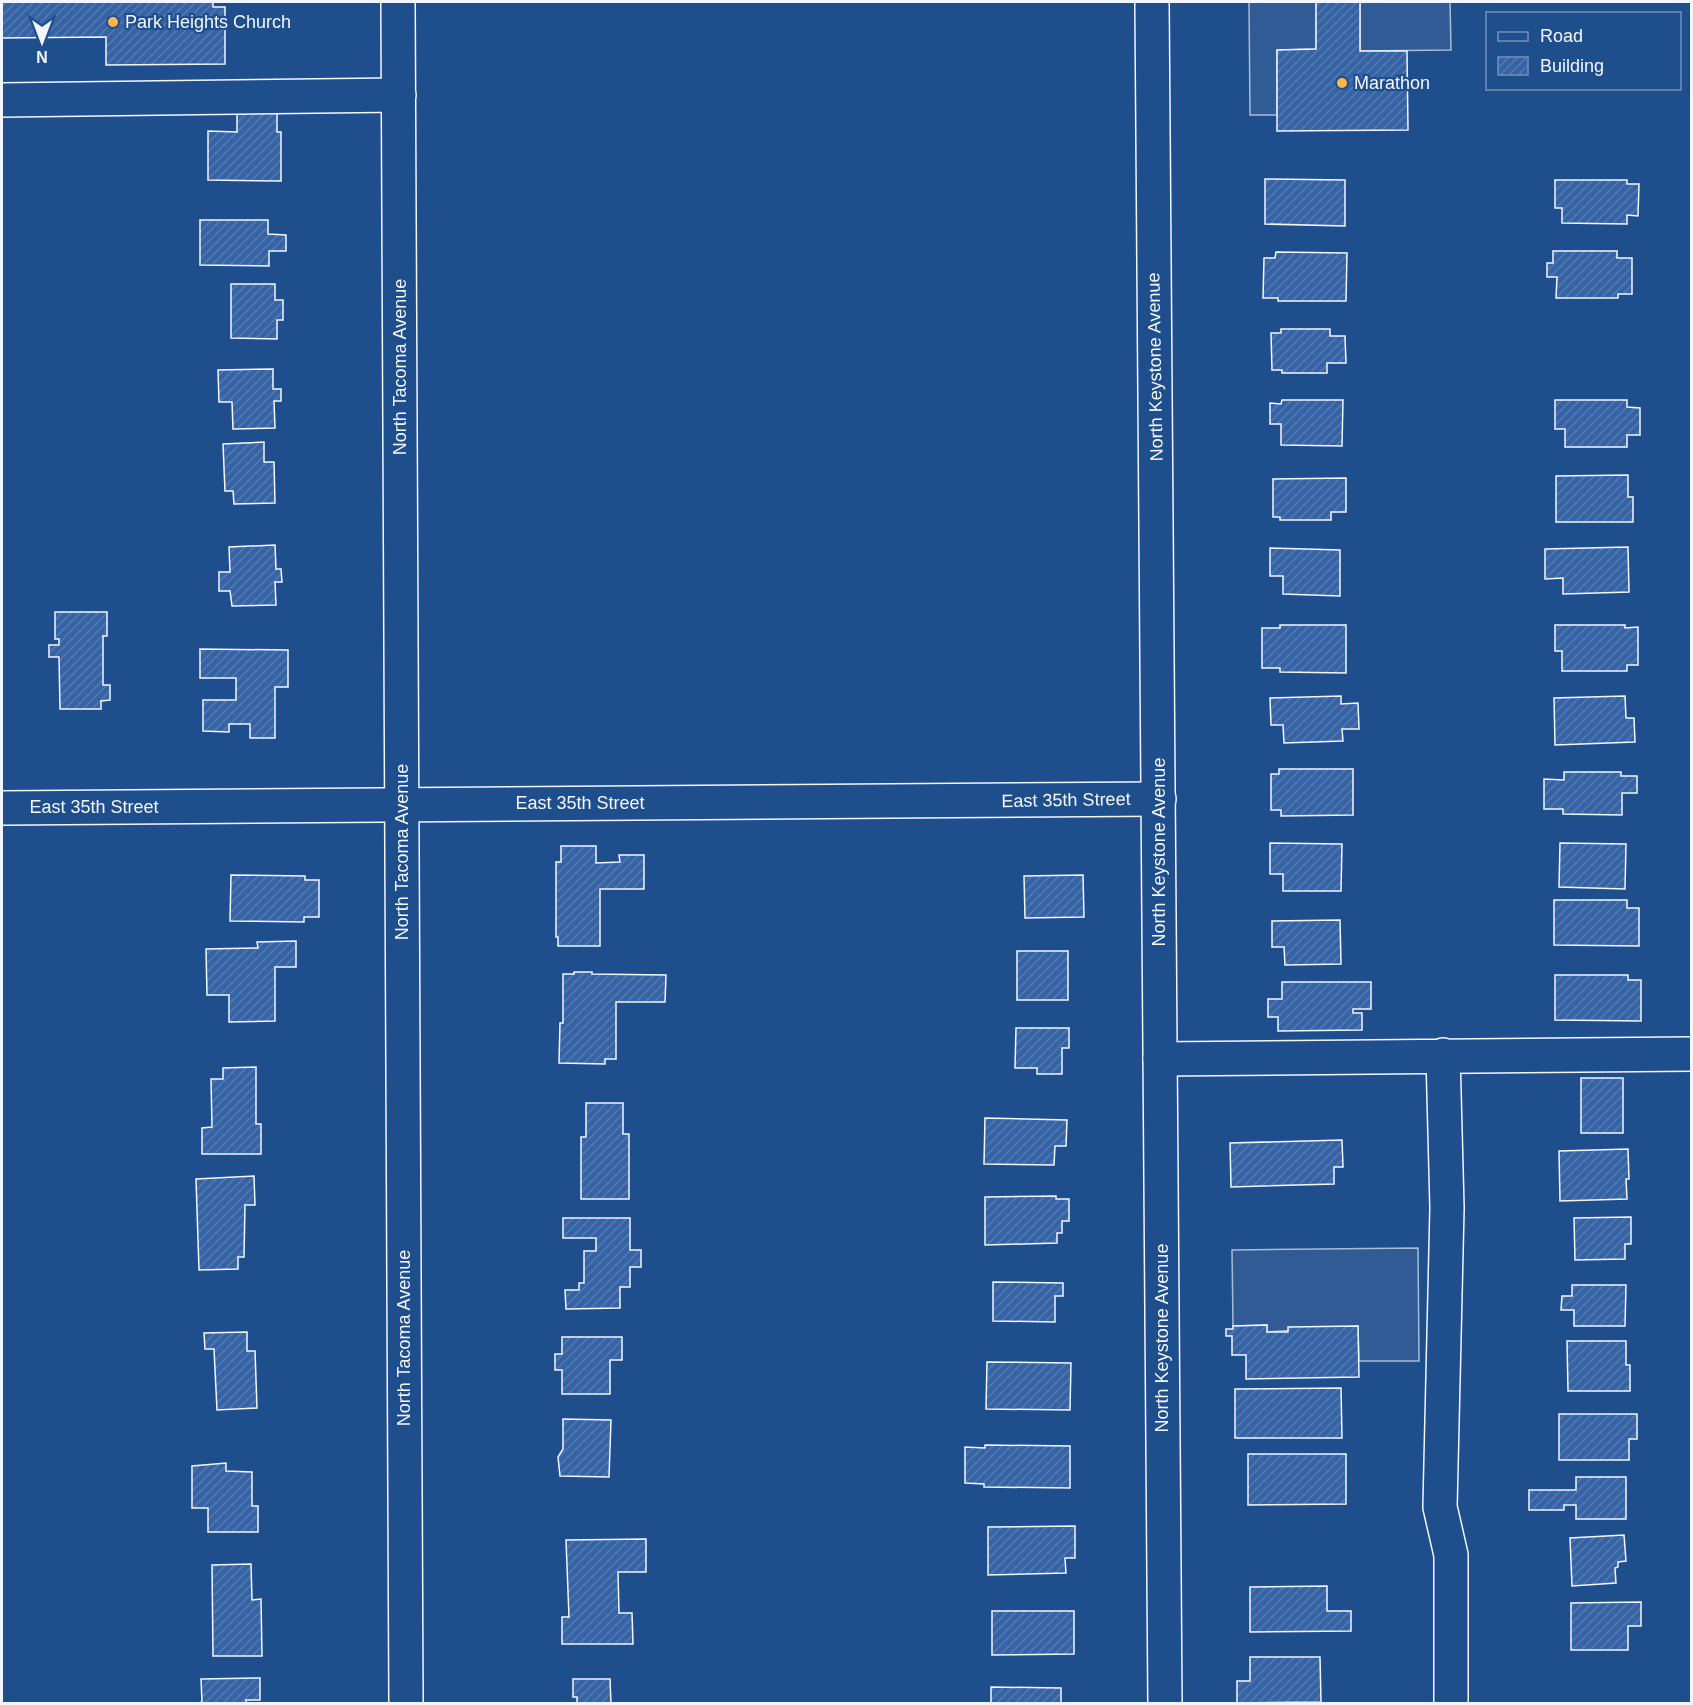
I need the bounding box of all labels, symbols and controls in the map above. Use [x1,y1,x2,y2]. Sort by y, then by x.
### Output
north arrow [12,12,72,72]
place label: Park Heights Church [125,12,291,32]
legend [1486,12,1681,90]
marker: Park Heights Church [106,15,120,29]
text: Road [1540,26,1583,46]
text: N [36,48,48,65]
text: Building [1540,56,1604,76]
place label: Marathon [1354,73,1430,93]
marker: Marathon [1335,76,1349,90]
street label: North Keystone Avenue [1143,272,1167,462]
street label: North Tacoma Avenue [390,279,410,455]
street label: North Keystone Avenue [1149,758,1169,946]
street label: North Tacoma Avenue [392,764,412,940]
street label: East 35th Street [1001,789,1131,811]
street label: East 35th Street [515,793,645,813]
street label: East 35th Street [29,797,159,817]
street label: North Keystone Avenue [1152,1244,1172,1432]
street label: North Tacoma Avenue [394,1250,414,1426]

